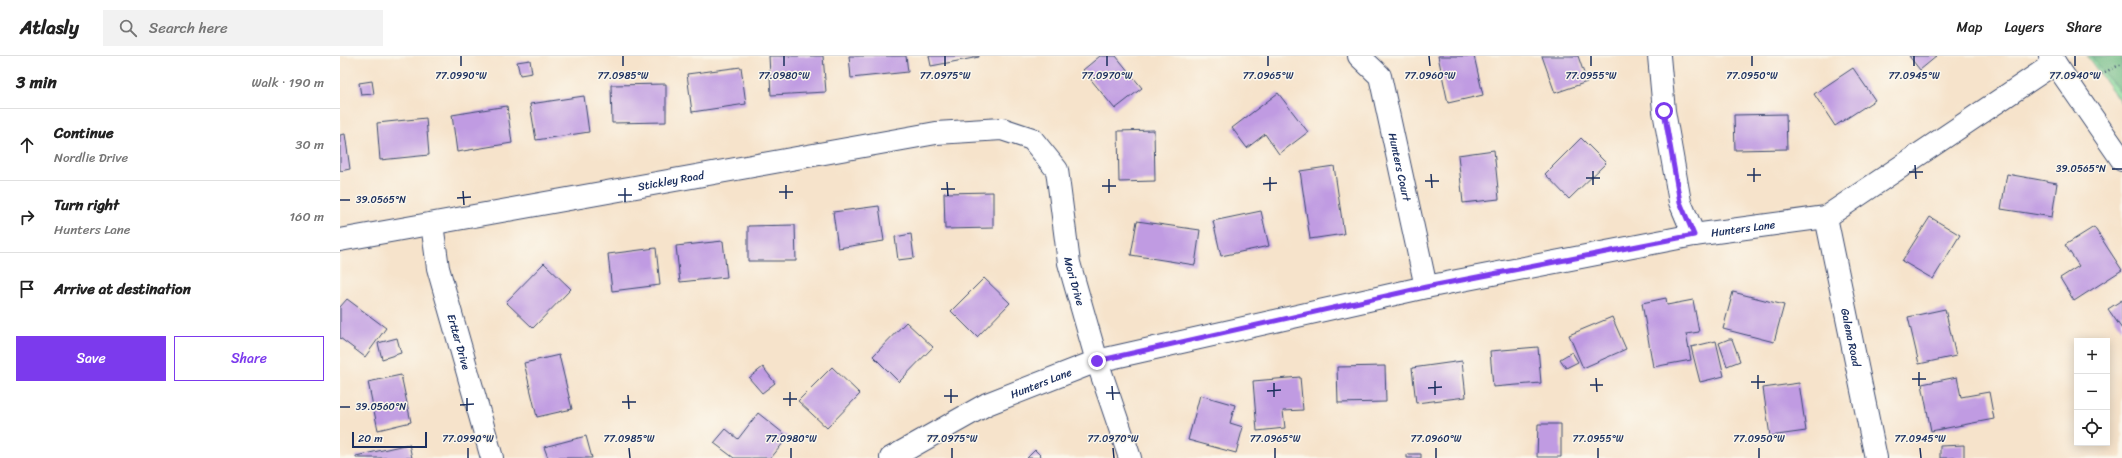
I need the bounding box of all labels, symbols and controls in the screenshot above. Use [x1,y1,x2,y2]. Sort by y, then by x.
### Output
search box [103,10,383,46]
text: Atlasly [20,11,79,44]
text: Search here [149,15,228,41]
text: Map [1957,15,1982,40]
text: Layers [2004,15,2044,40]
text: Share [2066,15,2102,40]
icon: search [117,17,139,39]
text: 3 min [16,67,57,97]
text: 77.0990°W [435,67,487,85]
text: 77.0985°W [597,67,649,85]
text: 77.0980°W [758,67,810,85]
text: 77.0975°W [920,67,971,85]
text: 77.0970°W [1082,67,1133,85]
text: 77.0965°W [1243,67,1294,85]
text: 77.0960°W [1405,67,1456,85]
text: 77.0955°W [1565,67,1617,85]
text: 77.0950°W [1726,67,1778,85]
text: 77.0945°W [1888,67,1940,85]
text: 77.0940°W [2049,67,2101,85]
text: Walk · 190 m [251,71,324,94]
route start [1655,102,1673,120]
text: Continue [54,120,114,146]
street label: Hunters Court [1383,131,1416,204]
text: 30 m [295,133,324,156]
icon: ahead [16,134,38,156]
text: Nordlie Drive [54,146,128,169]
text: 39.0565°N [2056,160,2106,178]
street label: Stickley Road [636,166,707,196]
text: 39.0565°N [356,191,406,209]
text: Turn right [54,192,119,218]
text: 160 m [289,205,324,228]
icon: right [16,206,38,228]
street label: Hunters Lane [1710,215,1777,243]
text: Hunters Lane [54,218,130,241]
street label: Mori Drive [1058,256,1090,308]
text: Arrive at destination [54,276,191,302]
icon: arrive [16,278,38,300]
street label: Galena Road [1835,307,1866,370]
street label: Ertter Drive [441,312,476,373]
button: Save [16,336,166,381]
button: Share [174,336,324,381]
map controls [2074,338,2110,446]
button: + [2074,338,2110,374]
route end [1088,352,1106,370]
street label: Hunters Lane [1007,363,1075,404]
button: − [2074,374,2110,410]
text: 39.0560°N [356,398,406,416]
button: locate [2074,410,2110,446]
text: 20 m [358,429,383,448]
scale bar [352,430,427,449]
text: 77.0990°W [442,430,494,448]
text: 77.0985°W [603,430,655,448]
text: 77.0980°W [765,430,817,448]
text: 77.0975°W [927,430,978,448]
text: 77.0970°W [1088,430,1139,448]
text: 77.0965°W [1250,430,1301,448]
text: 77.0960°W [1411,430,1462,448]
text: 77.0955°W [1572,430,1624,448]
text: 77.0950°W [1733,430,1785,448]
text: 77.0945°W [1894,430,1946,448]

